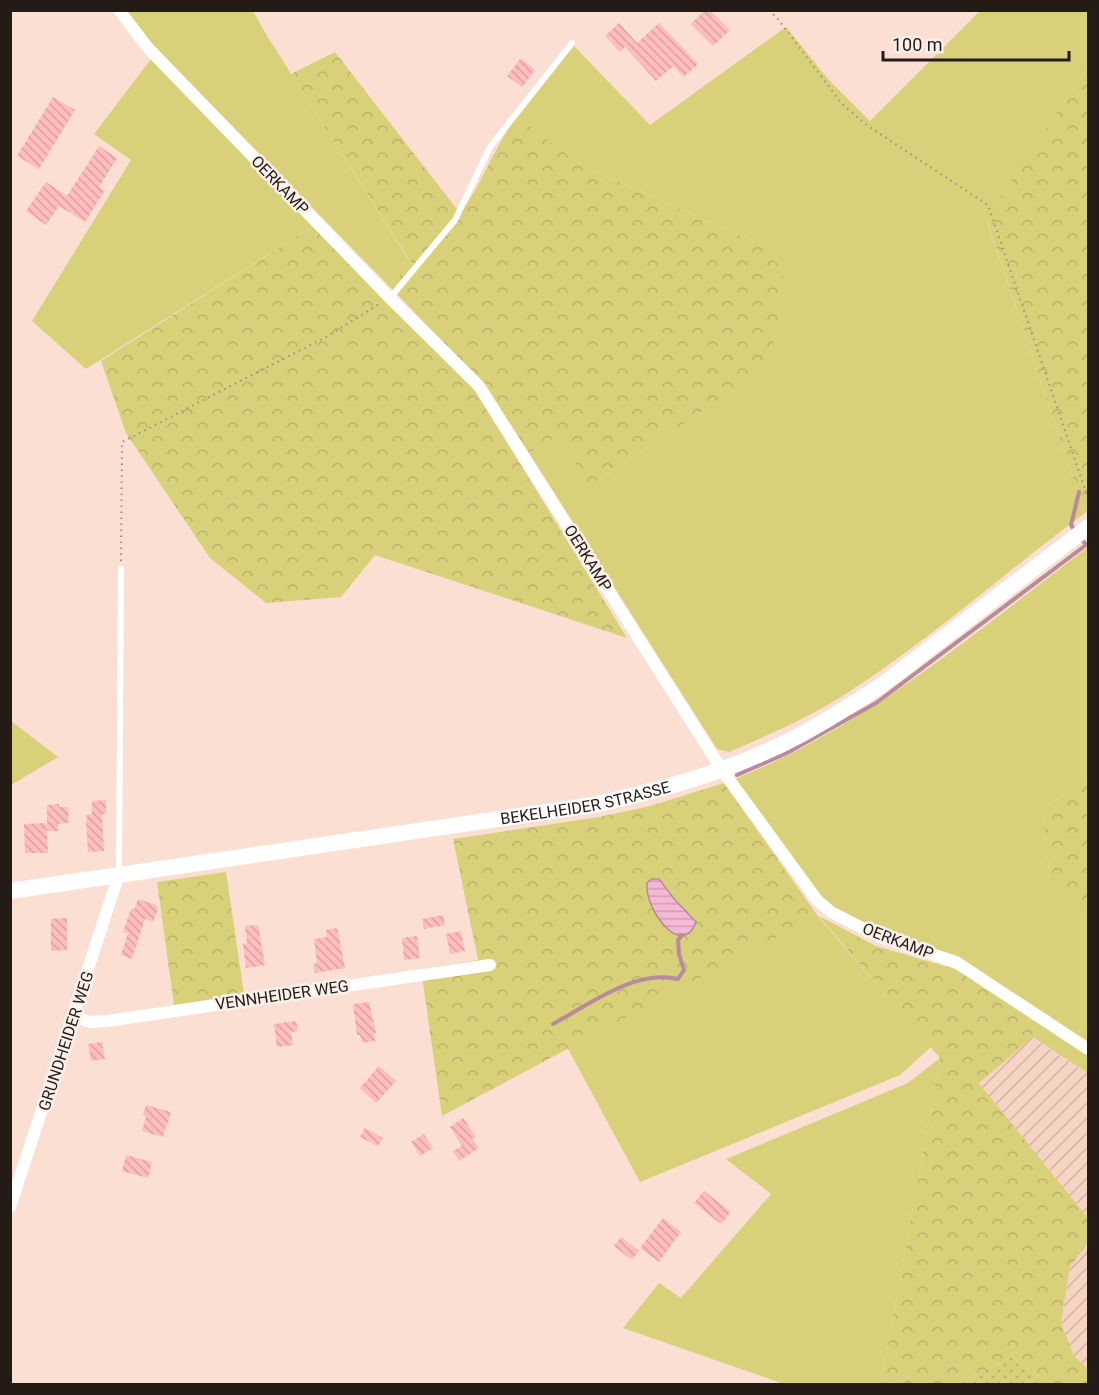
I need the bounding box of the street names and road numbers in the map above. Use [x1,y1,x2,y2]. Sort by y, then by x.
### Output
street label: OERKAMP [247,152,313,218]
street label: OERKAMP [560,521,616,595]
street label: BEKELHEIDER STRASSE [499,777,672,828]
street label: OERKAMP [860,919,936,963]
street label: GRUNDHEIDER WEG [34,969,98,1113]
street label: VENNHEIDER WEG [214,976,350,1014]

